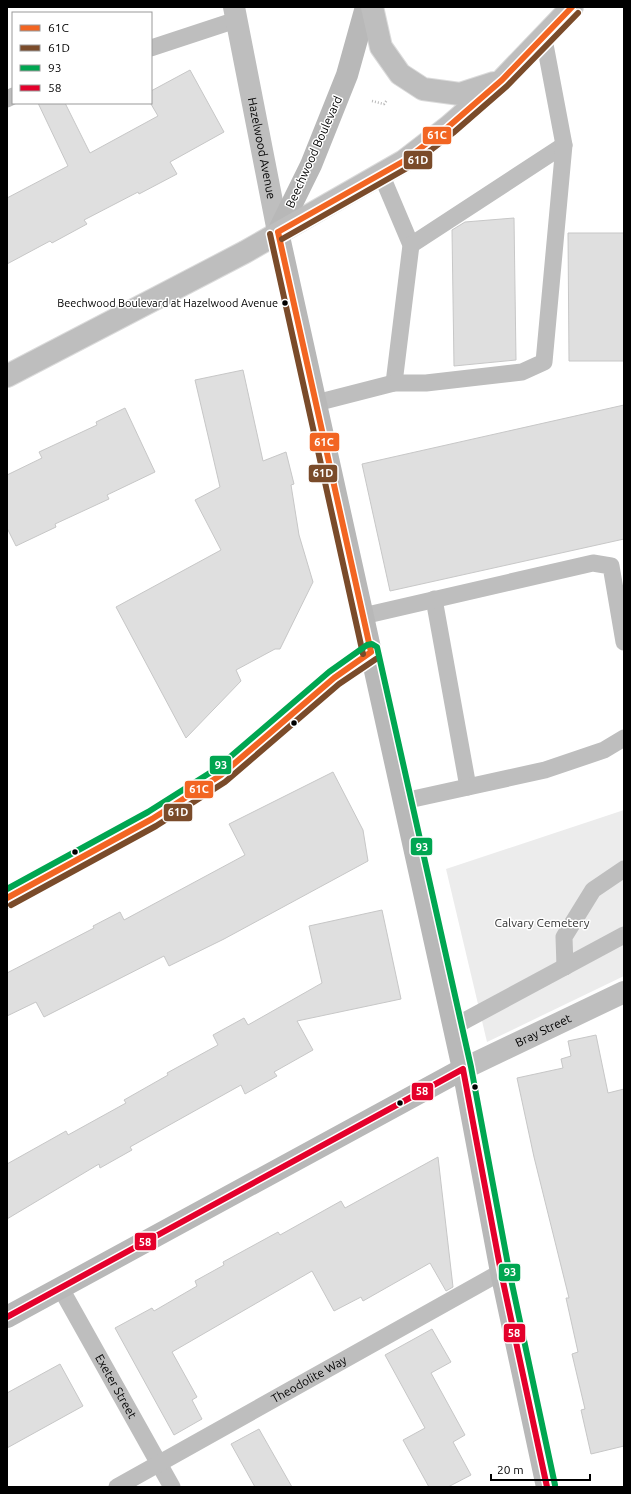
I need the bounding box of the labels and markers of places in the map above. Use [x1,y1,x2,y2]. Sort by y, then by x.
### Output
place label: Beechwood Boulevard at Hazelwood Avenue [57,297,278,309]
marker: Beechwood Boulevard at Hazelwood Avenue [280,298,290,308]
unlabelled marker [289,718,299,728]
unlabelled marker [70,847,80,857]
unlabelled marker [470,1082,480,1092]
unlabelled marker [395,1098,405,1108]

